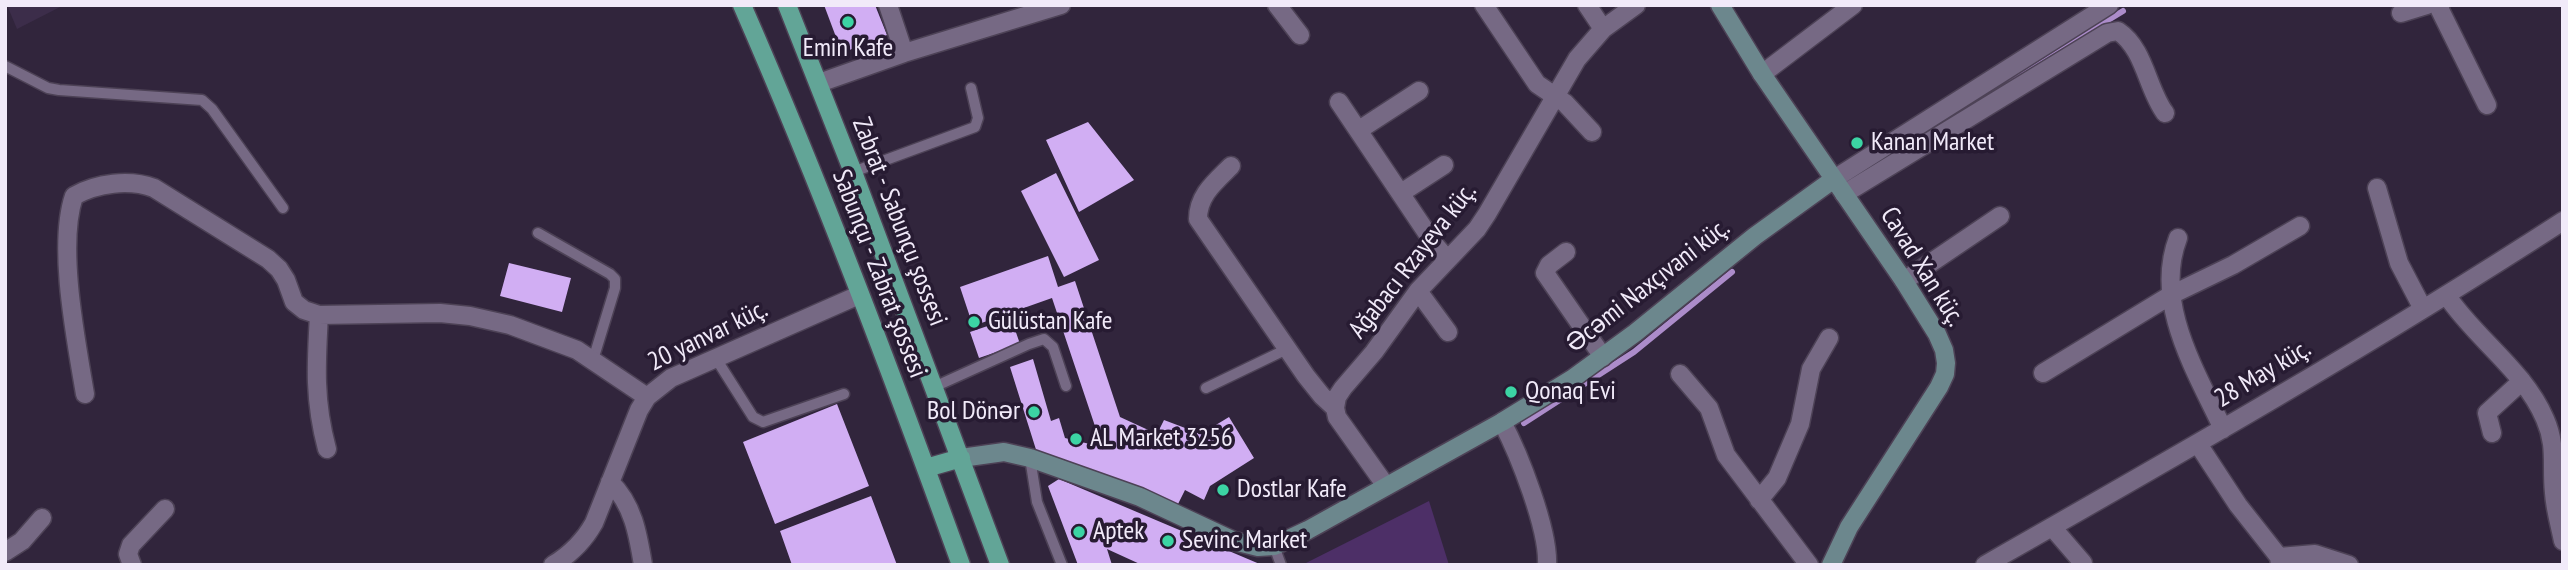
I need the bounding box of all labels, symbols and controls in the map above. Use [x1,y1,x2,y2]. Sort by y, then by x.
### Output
marker: Emin Kafe [840,14,856,30]
place label: Emin Kafe [803,33,893,65]
street label: Zabrat - Sabunçu şossesi [845,114,953,330]
place label: Kanan Market [1871,127,1994,159]
marker: Kanan Market [1849,135,1865,151]
street label: Sabunçu - Zabrat şossesi [825,166,933,382]
street label: Ağabacı Rzayeva küç. [1343,177,1483,345]
street label: Cavad Xan küç. [1873,202,1971,332]
street label: Əcəmi Naxçıvani küç. [1560,212,1736,360]
street label: 20 yanvar küç. [643,294,773,378]
place label: Gülüstan Kafe [988,306,1113,338]
marker: Gülüstan Kafe [966,314,982,330]
street label: 28 May küç. [2209,333,2317,415]
place label: Qonaq Evi [1525,376,1616,408]
marker: Qonaq Evi [1503,384,1519,400]
place label: Bol Dönər [927,396,1020,428]
marker: Bol Dönər [1026,404,1042,420]
place label: AL Market 3256 [1090,423,1233,455]
marker: AL Market 3256 [1068,431,1084,447]
place label: Dostlar Kafe [1237,474,1347,506]
marker: Dostlar Kafe [1215,482,1231,498]
place label: Aptek [1093,516,1144,548]
marker: Aptek [1071,524,1087,540]
place label: Sevinc Market [1182,525,1307,557]
marker: Sevinc Market [1160,533,1176,549]

